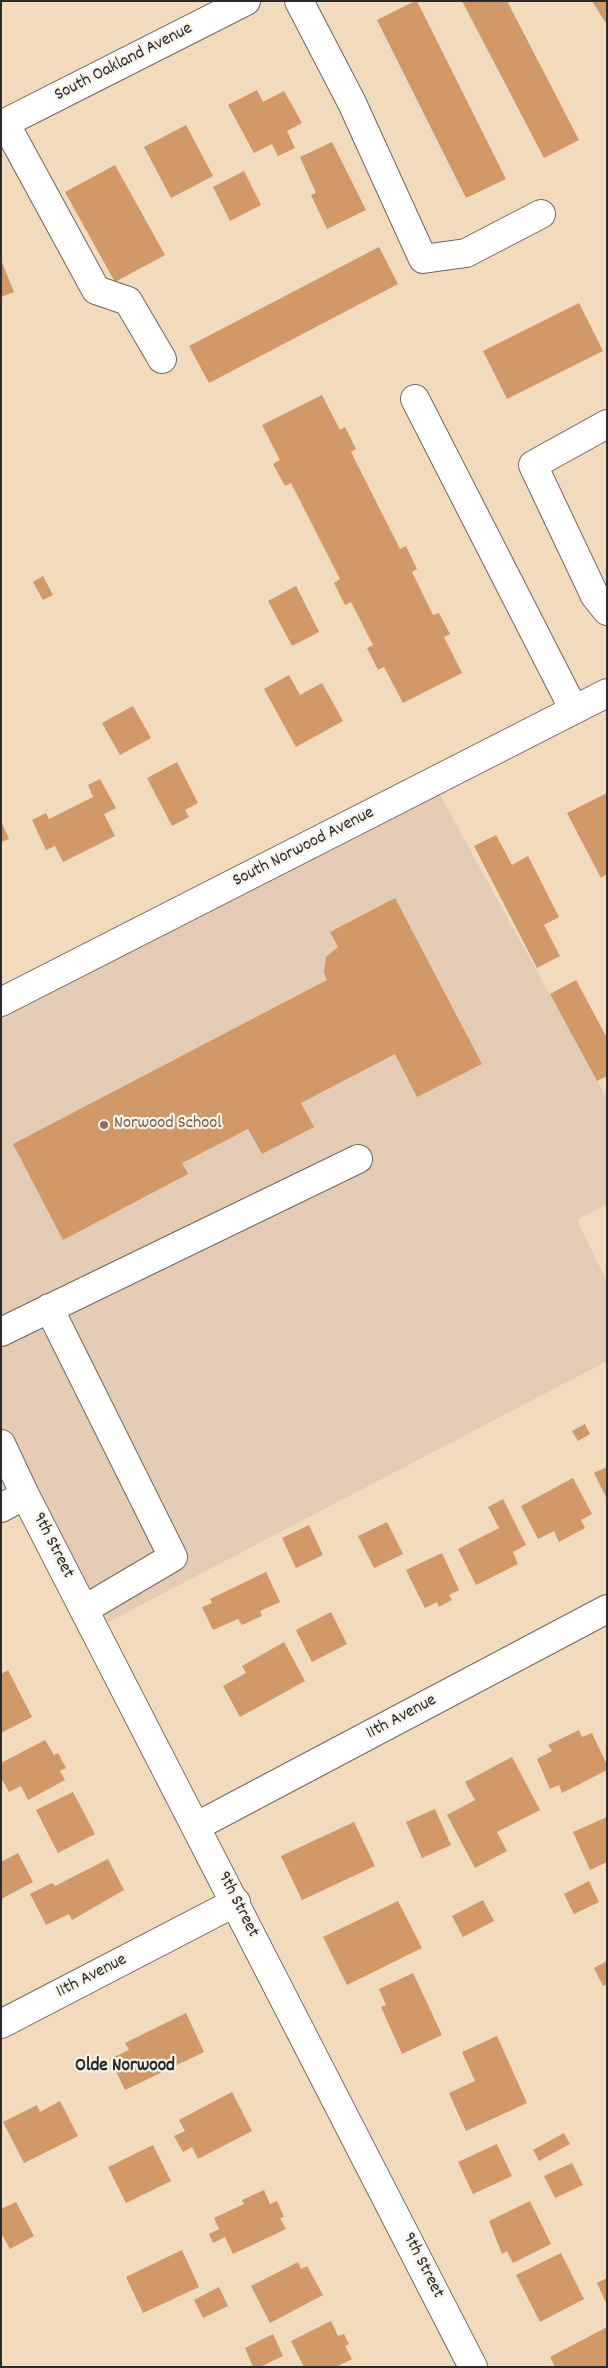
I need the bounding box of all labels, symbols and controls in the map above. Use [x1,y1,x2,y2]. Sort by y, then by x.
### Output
street label: South Oakland Avenue [52,19,196,107]
street label: South Norwood Avenue [230,803,378,893]
place label: Norwood School [114,1114,221,1136]
marker: Norwood School [98,1119,110,1131]
street label: 9th Street [26,1509,78,1583]
street label: 11th Avenue [363,1691,441,1745]
street label: 9th Street [211,1868,263,1942]
street label: 11th Avenue [53,1950,131,2004]
district label: Olde Norwood [75,2056,175,2078]
street label: 9th Street [396,2229,448,2303]

